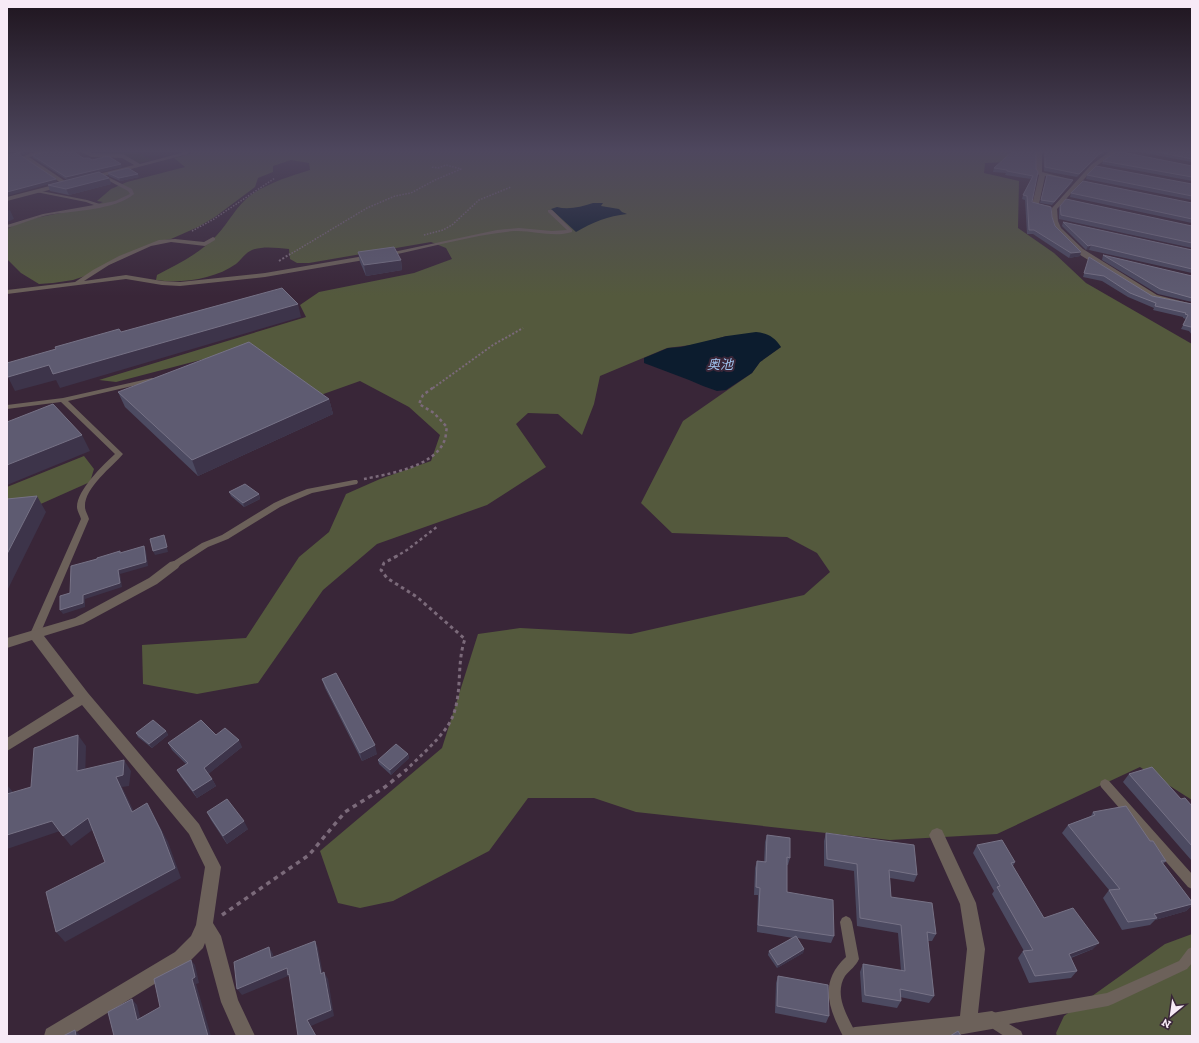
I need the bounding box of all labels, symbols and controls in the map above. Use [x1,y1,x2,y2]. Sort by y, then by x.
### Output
water label: 奥池 [707,357,735,372]
north arrow [1151,995,1191,1035]
text: N [1159,1015,1173,1031]

